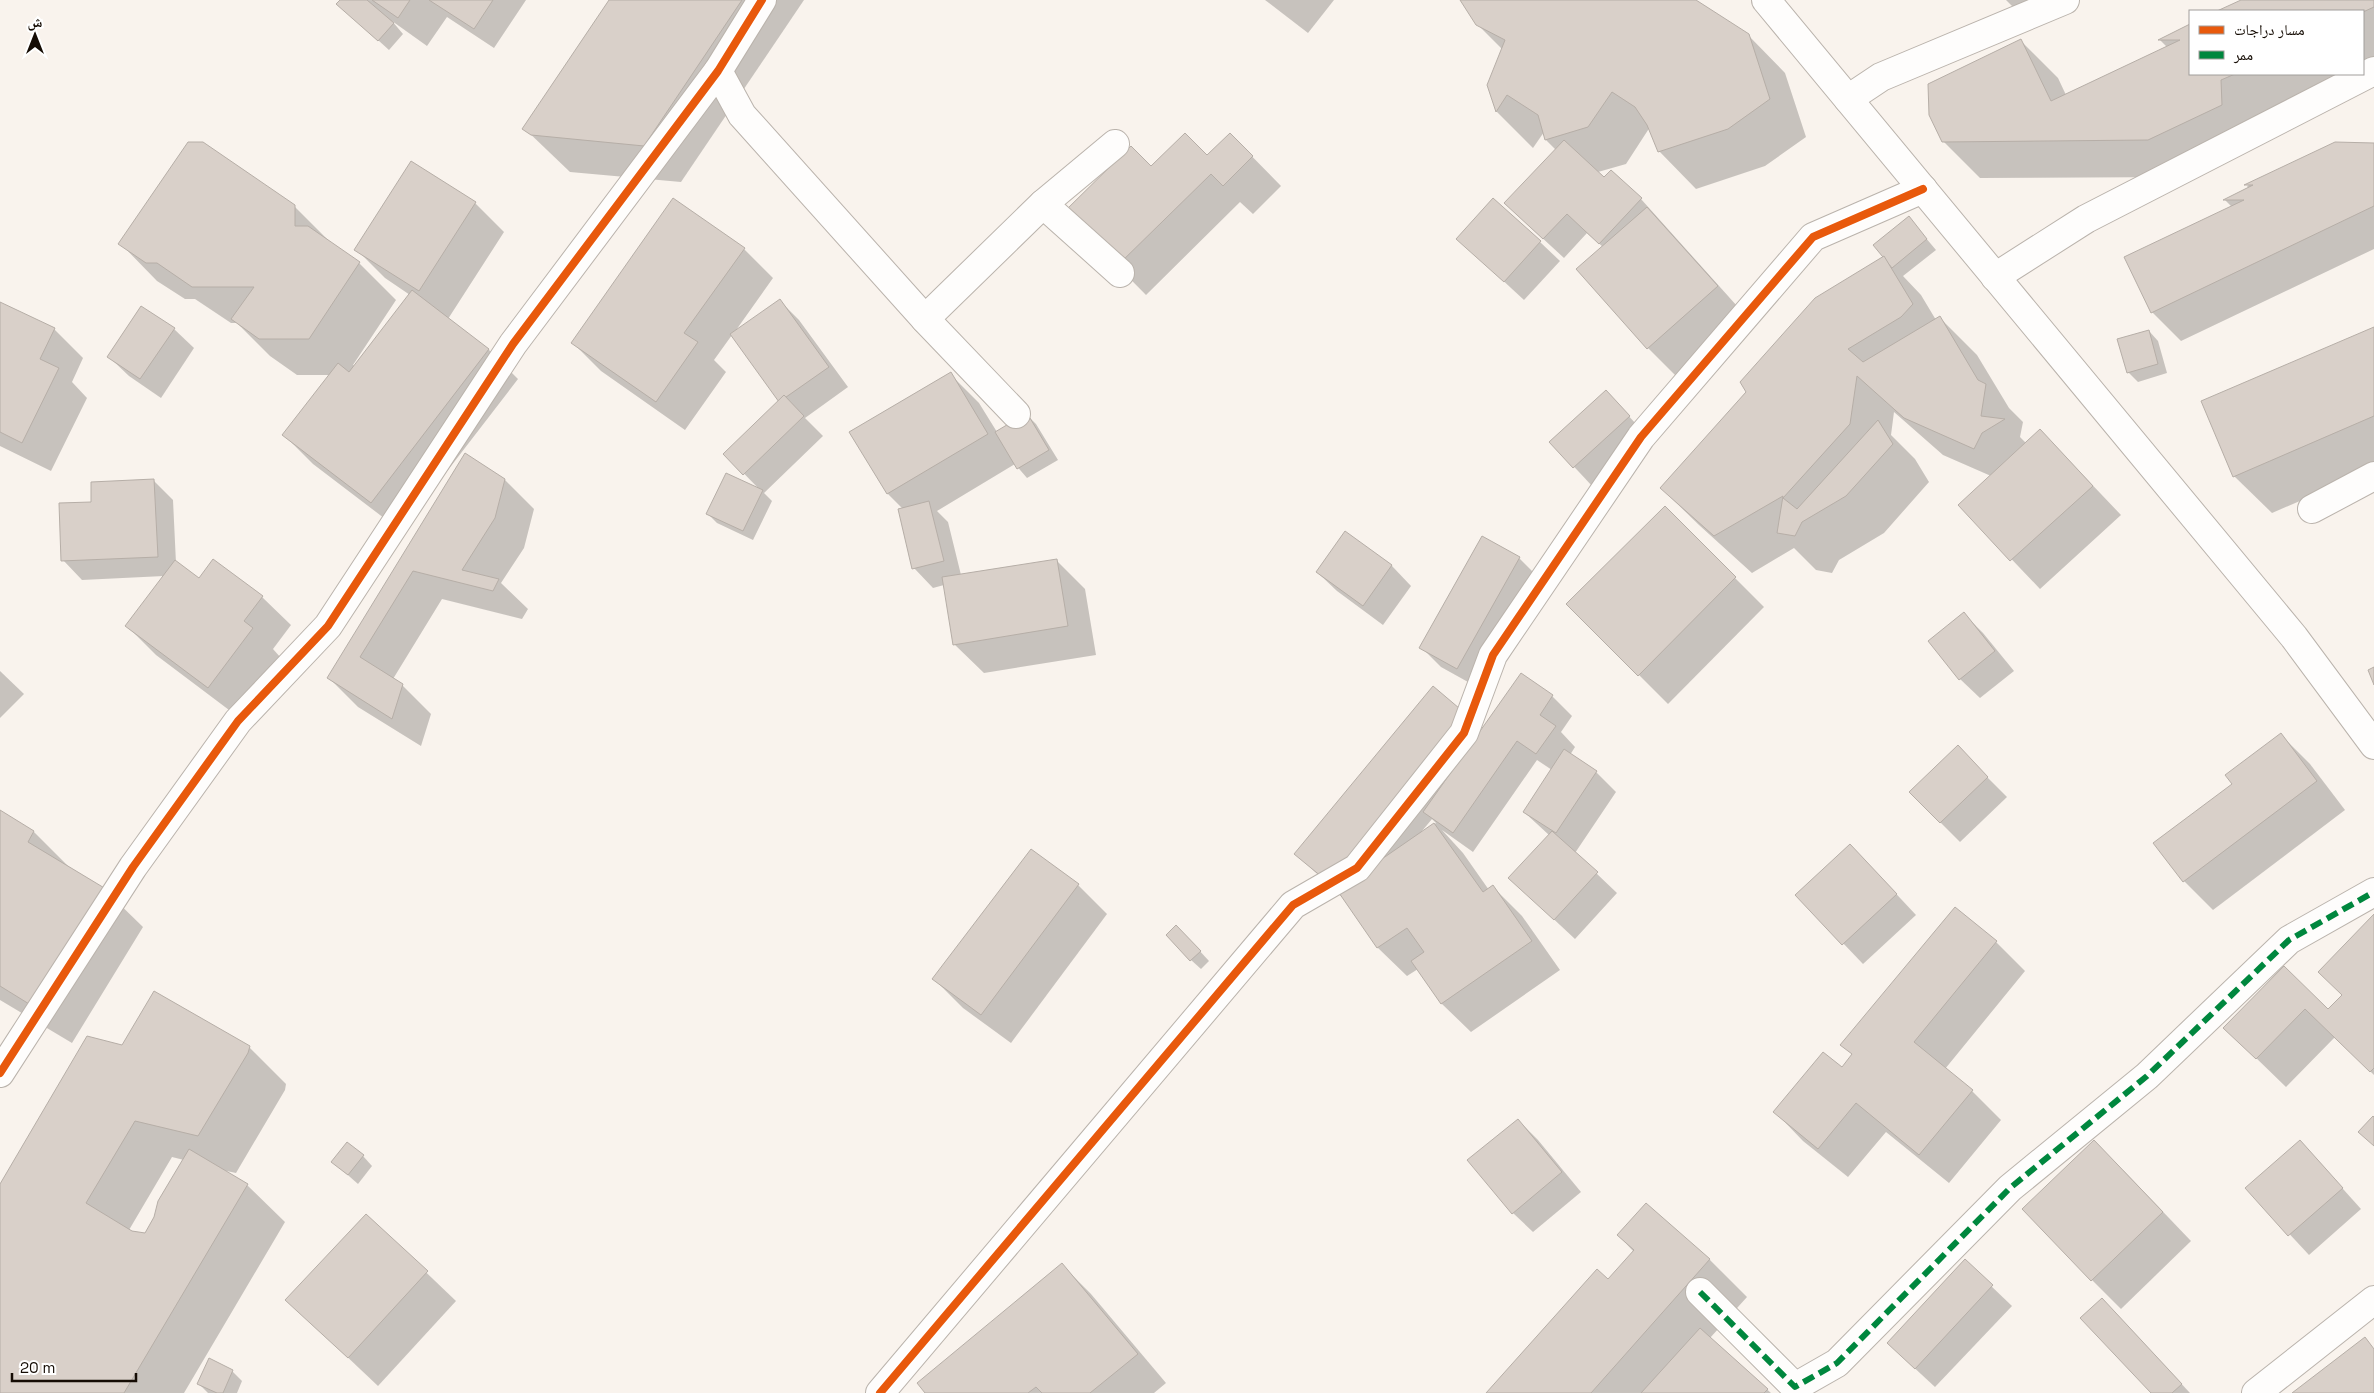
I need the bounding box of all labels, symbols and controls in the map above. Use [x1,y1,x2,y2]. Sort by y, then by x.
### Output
north arrow [10,10,60,60]
legend [2189,10,2364,75]
text: ش [28,13,43,31]
text: مسار دراجات [2234,20,2305,39]
text: ممر [2233,45,2253,64]
scale bar [12,1350,136,1382]
text: 20 m [20,1358,55,1377]

